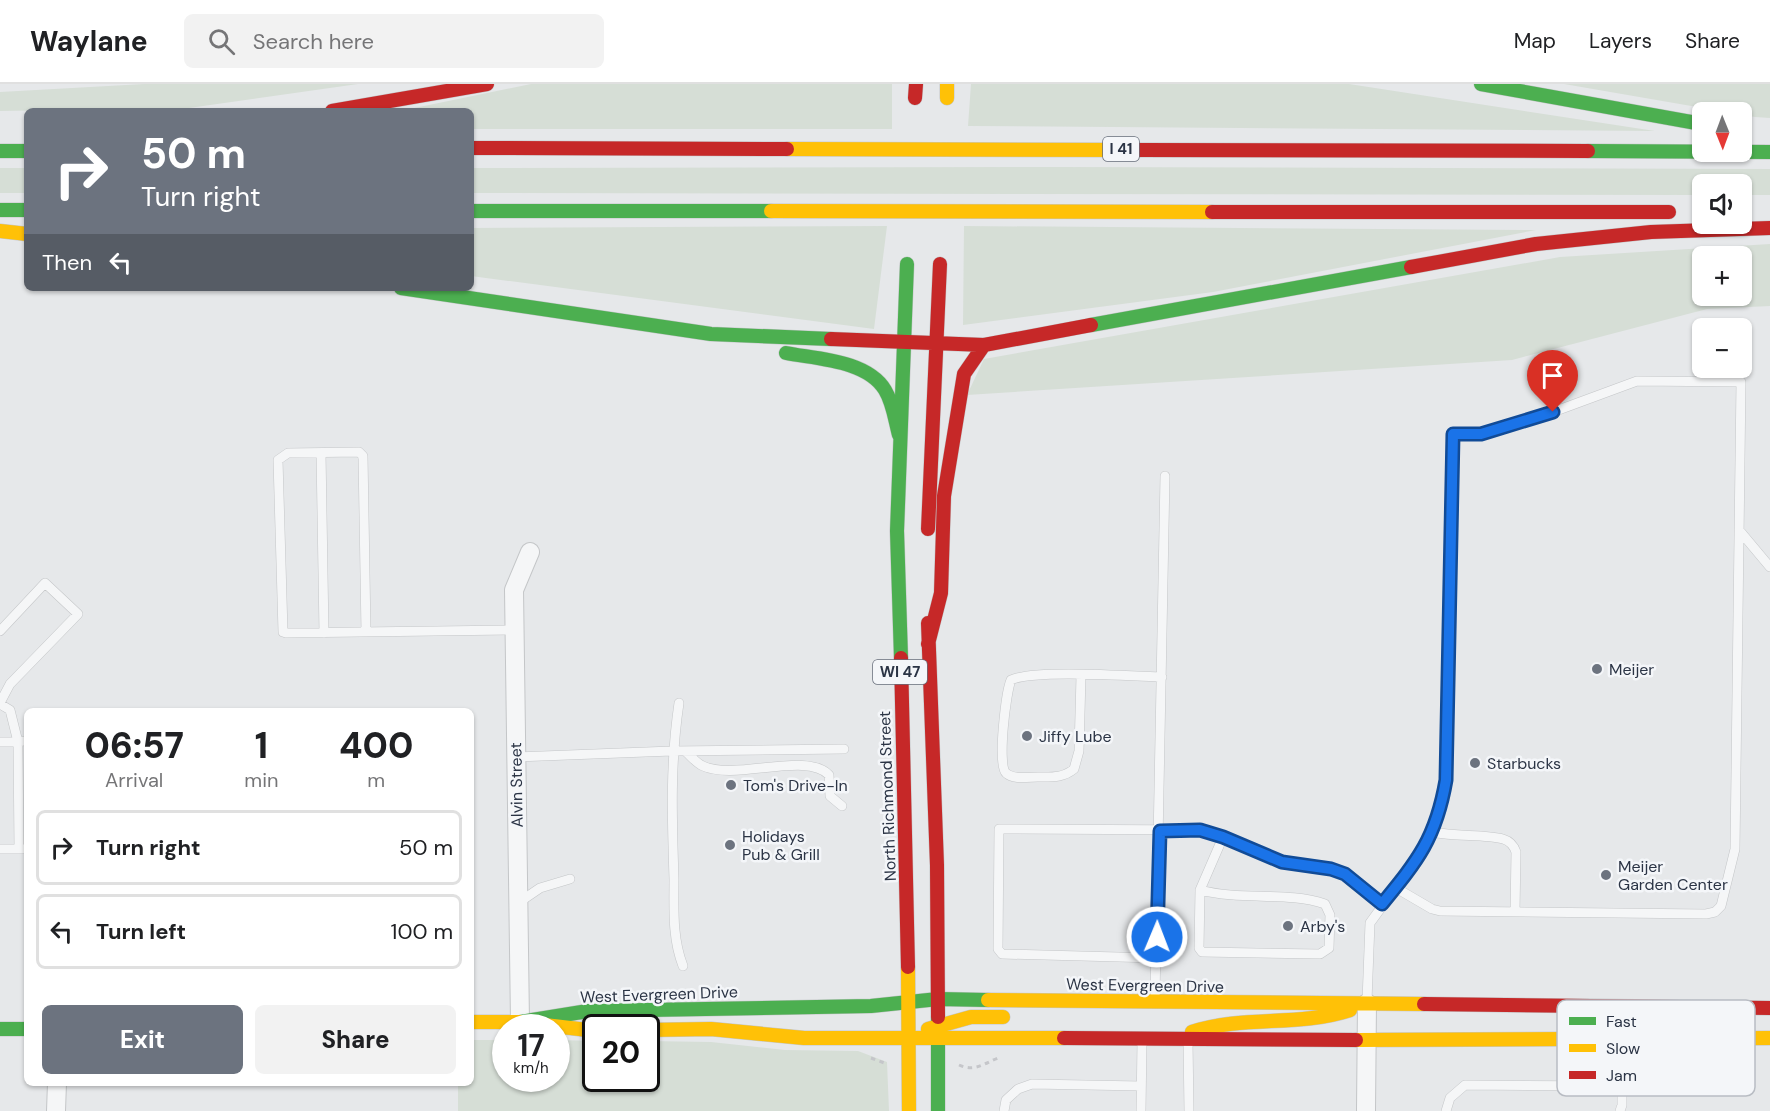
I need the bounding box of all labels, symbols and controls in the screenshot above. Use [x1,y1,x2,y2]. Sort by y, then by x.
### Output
search box [184,14,604,68]
text: Waylane [30,23,148,60]
icon: search [205,25,238,58]
text: Search here [253,27,374,56]
text: Map [1514,27,1556,55]
text: Layers [1589,27,1652,55]
text: Share [1685,27,1740,55]
north arrow [1692,102,1752,162]
map controls [1692,102,1752,378]
text: 50 m [141,126,246,181]
icon: right [42,132,120,210]
road number: I 41 [1103,137,1139,161]
button: sound [1692,174,1752,234]
text: Turn right [141,179,261,214]
icon: left [104,246,137,279]
button: + [1692,246,1752,306]
text: Then [42,248,92,277]
button: − [1692,318,1752,378]
pin [1527,350,1578,412]
icon: arrive [1536,359,1569,392]
place label: Meijer [1609,659,1654,680]
road number: WI 47 [873,660,927,684]
marker: Meijer [1590,662,1604,676]
street label: North Richmond Street [874,710,901,882]
text: 06:57 [85,722,184,769]
text: 1 [255,722,268,769]
text: 400 [339,722,413,769]
place label: Jiffy Lube [1039,726,1112,747]
marker: Jiffy Lube [1020,729,1034,743]
street label: Alvin Street [505,742,528,828]
place label: Starbucks [1487,753,1561,774]
marker: Starbucks [1468,756,1482,770]
text: Arrival [105,767,163,793]
text: min [244,767,278,793]
text: m [367,767,385,793]
place label: Tom's Drive-In [743,775,848,796]
marker: Tom's Drive-In [724,778,738,792]
place label: Holidays Pub & Grill [742,826,820,865]
icon: right [45,831,78,864]
text: Turn right [96,833,201,862]
text: 50 m [399,833,453,862]
marker: Holidays Pub & Grill [723,838,737,852]
place label: Meijer Garden Center [1618,856,1728,895]
marker: Meijer Garden Center [1599,868,1613,882]
position arrow [1125,905,1189,969]
icon: left [45,915,78,948]
place label: Arby's [1300,916,1345,937]
text: Turn left [96,917,186,946]
text: 100 m [391,917,453,946]
marker: Arby's [1281,919,1295,933]
street label: West Evergreen Drive [1066,974,1224,997]
street label: West Evergreen Drive [580,981,738,1008]
legend [1557,1000,1755,1096]
button: Exit [42,1005,243,1074]
button: Share [255,1005,456,1074]
text: Fast [1606,1011,1637,1032]
speed limit sign: 20 [582,1014,660,1092]
text: 17 [517,1026,545,1065]
text: Slow [1606,1038,1640,1059]
text: km/h [513,1058,549,1078]
text: Jam [1606,1065,1637,1086]

